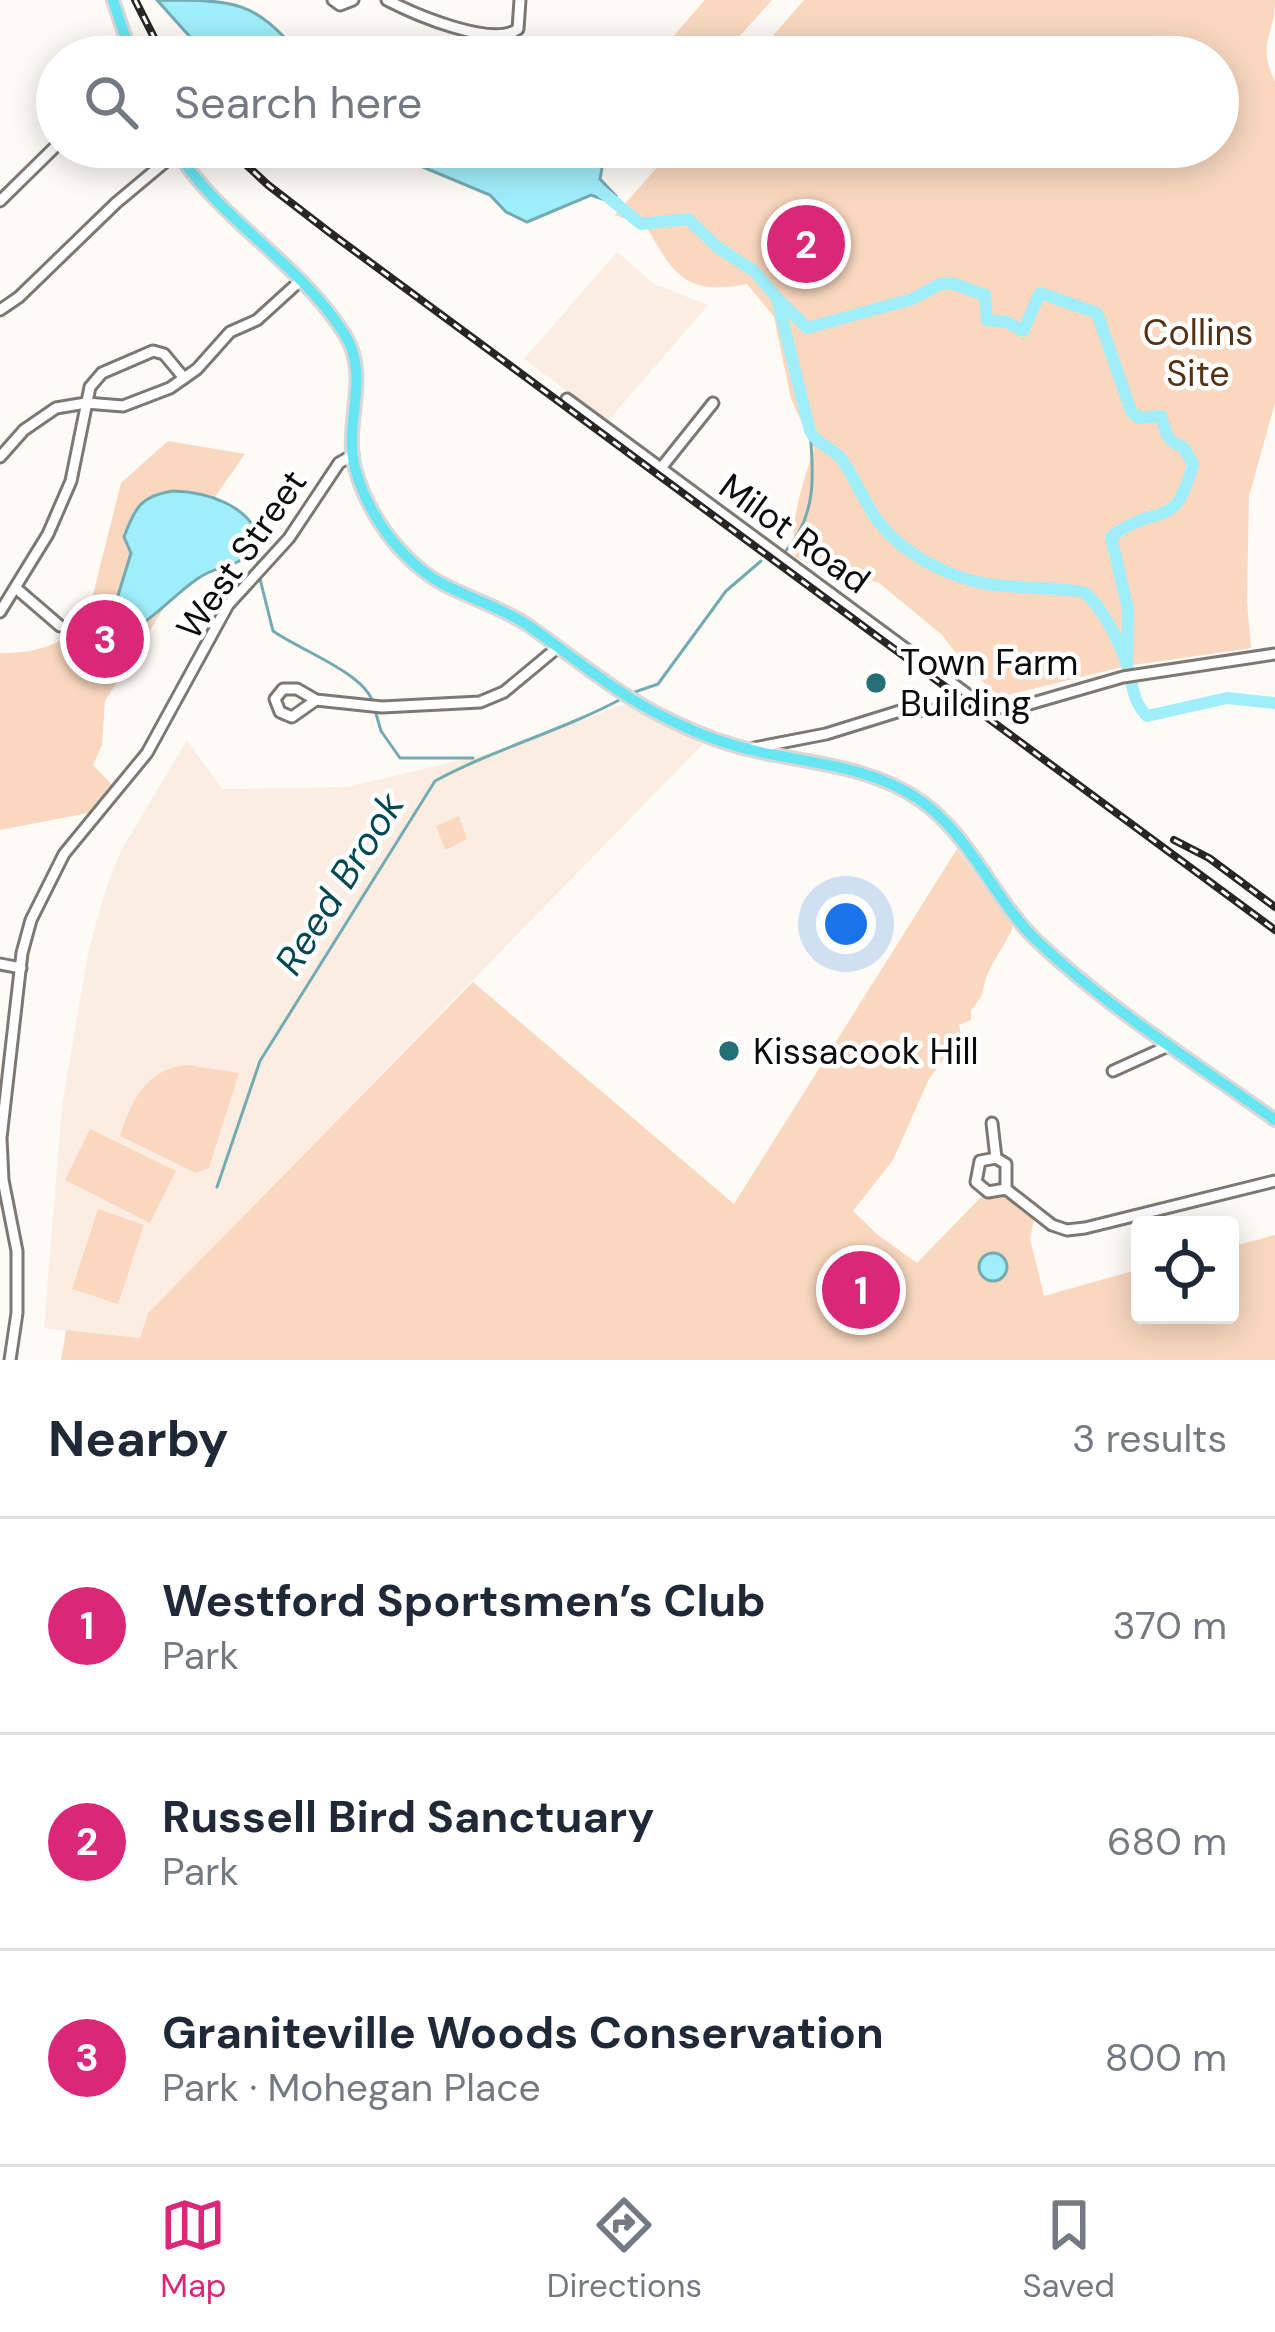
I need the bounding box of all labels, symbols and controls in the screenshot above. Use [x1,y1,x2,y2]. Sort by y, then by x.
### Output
search box [36,36,1239,168]
icon: search [78,69,144,135]
text: Search here [174,73,422,132]
pin: 2 [767,199,845,289]
park label: Collins Site [1143,309,1253,397]
street label: West Street [166,460,317,648]
street label: Milot Road [710,463,879,604]
pin: 3 [66,594,144,684]
place label: Town Farm Building [900,639,1078,727]
marker: Town Farm Building [863,670,889,696]
water label: Reed Brook [263,782,416,984]
your location [816,894,876,954]
place label: Kissacook Hill [753,1028,979,1075]
marker: Kissacook Hill [716,1038,742,1064]
map controls [1131,1216,1239,1324]
button: locate [1131,1216,1239,1324]
pin: 1 [822,1245,900,1335]
text: Nearby [48,1405,229,1472]
text: 3 results [1072,1413,1227,1464]
text: Westford Sportsmen’s Club [162,1571,766,1630]
text: 1 [80,1600,94,1651]
text: 370 m [1113,1600,1227,1651]
text: Park [162,1630,239,1681]
text: Russell Bird Sanctuary [162,1787,654,1846]
text: 2 [76,1816,98,1867]
text: 680 m [1107,1816,1227,1867]
text: Park [162,1846,239,1897]
text: Graniteville Woods Conservation [162,2003,884,2062]
text: 3 [75,2032,99,2083]
text: 800 m [1105,2032,1227,2083]
text: Park · Mohegan Place [162,2062,541,2113]
tab: Map [160,2192,227,2307]
tab: Directions [547,2192,702,2307]
tab: Saved [1022,2192,1115,2307]

